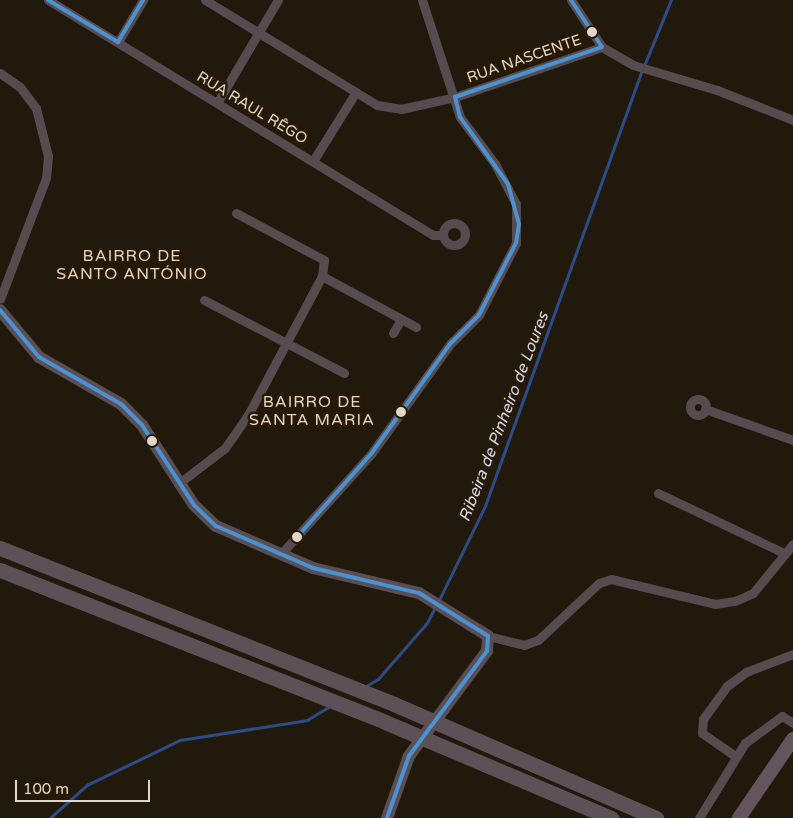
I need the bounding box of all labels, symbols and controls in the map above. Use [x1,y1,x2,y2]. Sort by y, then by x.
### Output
unlabelled marker [587,27,597,37]
street label: RUA NASCENTE [464,31,584,87]
street label: RUA RAUL RÊGO [193,68,311,148]
district label: BAIRRO DE SANTO ANTÓNIO [55,246,209,284]
water label: Ribeira de Pinheiro de Loures [455,310,553,524]
district label: BAIRRO DE SANTA MARIA [248,392,376,430]
unlabelled marker [396,407,406,417]
unlabelled marker [147,436,157,446]
unlabelled marker [292,532,302,542]
scale bar [18,770,152,802]
text: 100 m [23,780,69,798]

